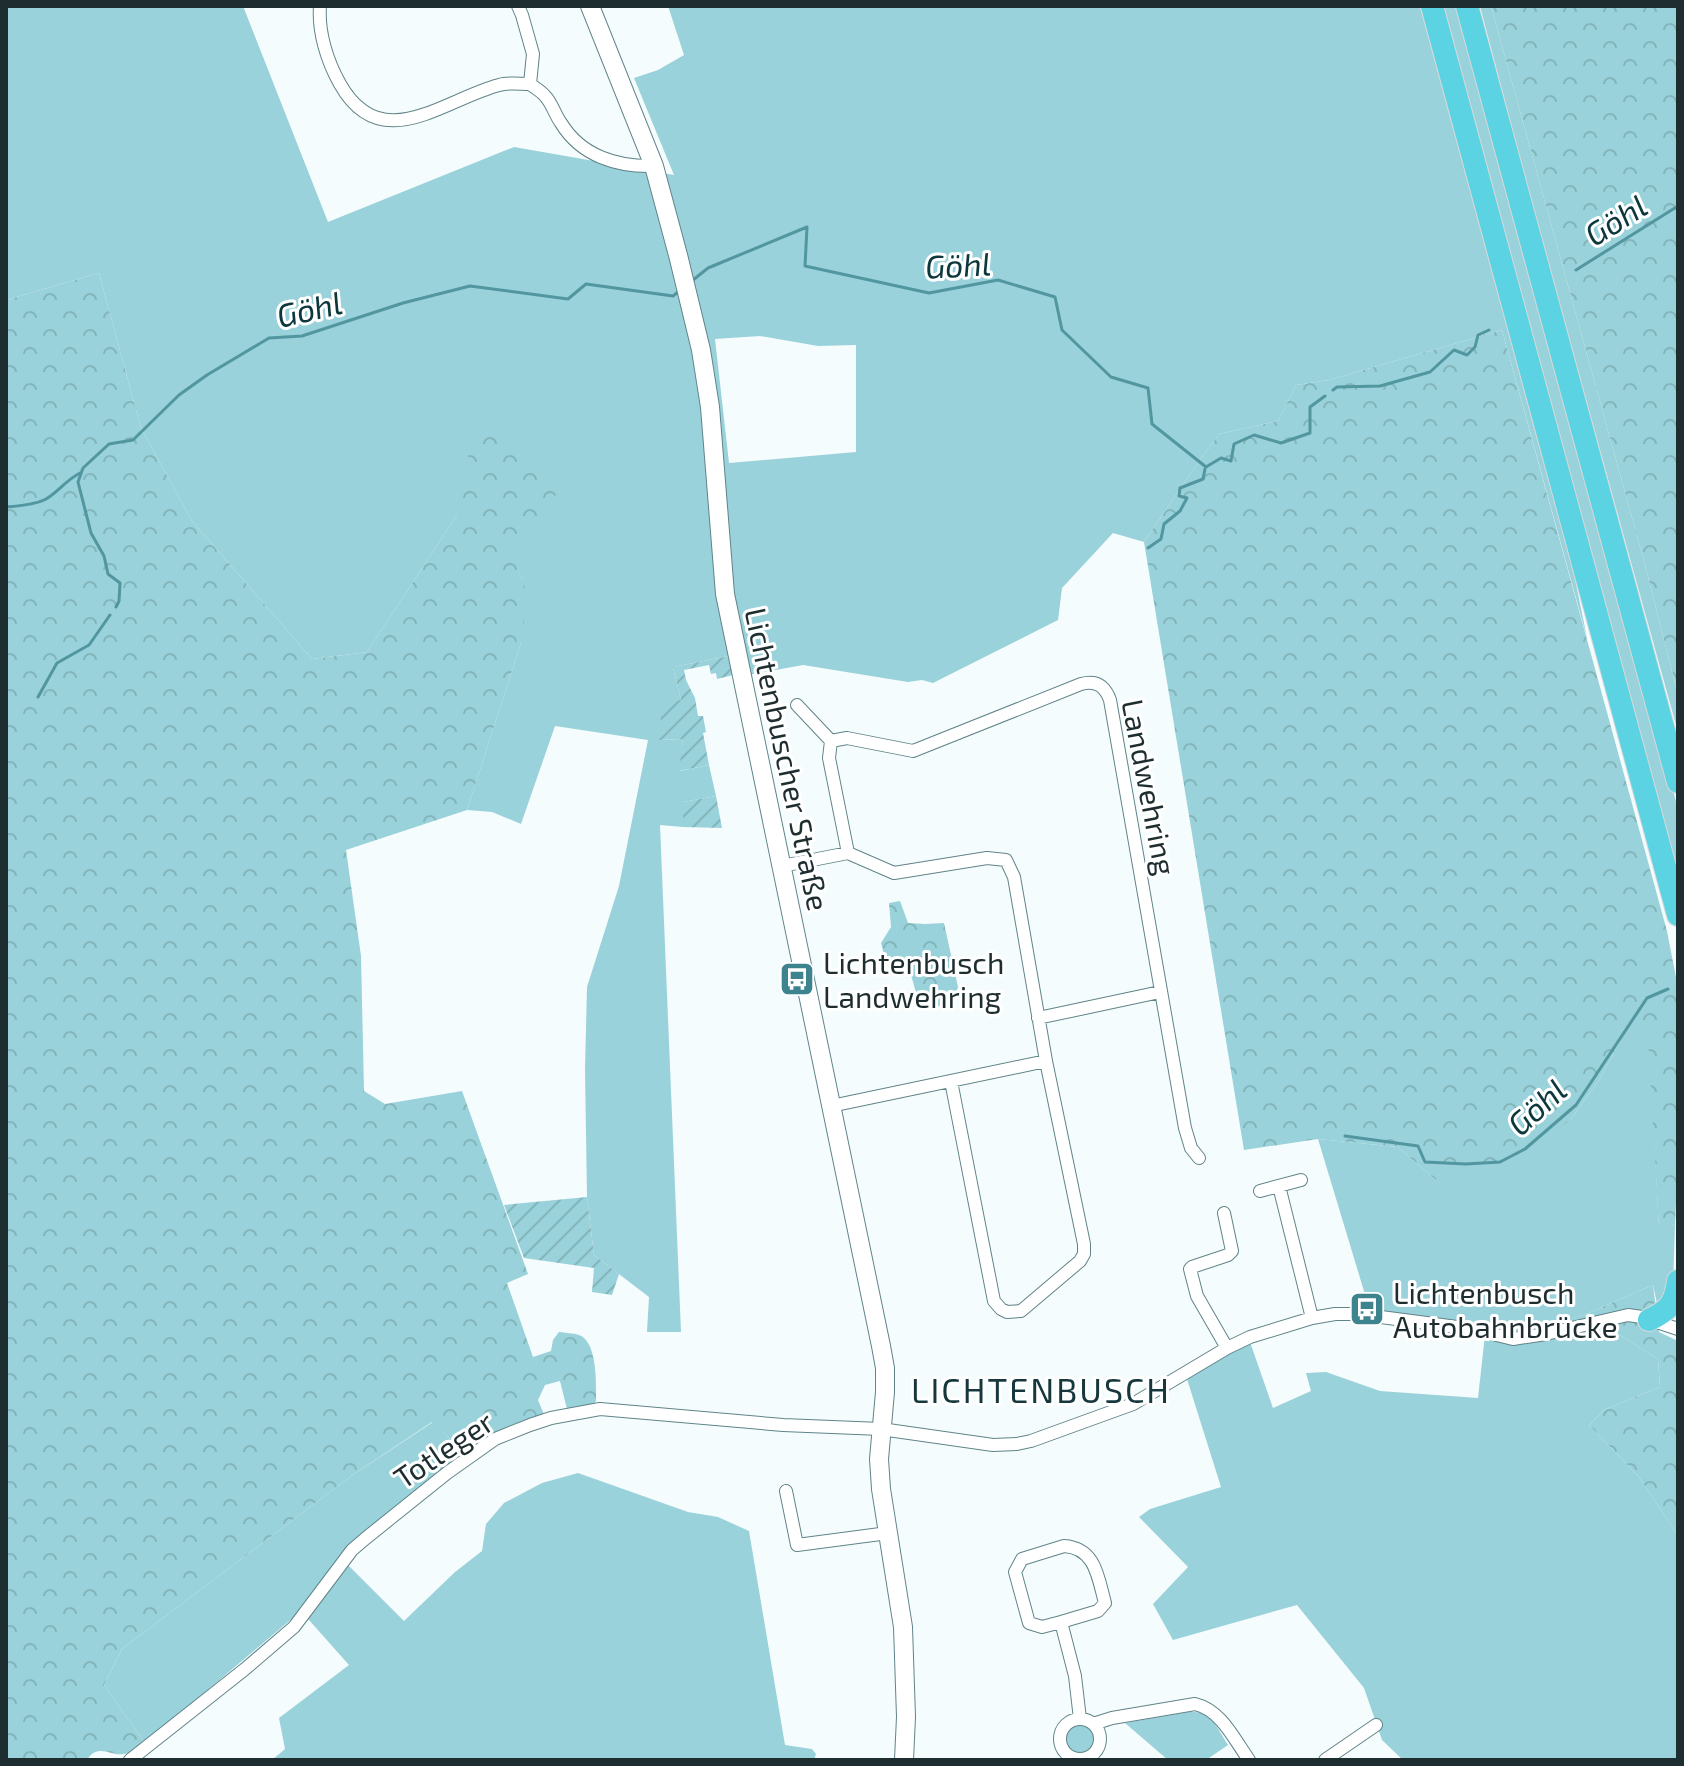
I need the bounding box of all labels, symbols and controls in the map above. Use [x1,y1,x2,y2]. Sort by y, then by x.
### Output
water label: Göhl [1577,185,1653,253]
water label: Göhl [924,243,992,285]
water label: Göhl [273,282,345,334]
street label: Lichtenbuscher Straße [738,604,838,914]
street label: Landwehring [1115,696,1185,878]
place label: Lichtenbusch Landwehring [823,944,1004,1014]
bus stop icon: Lichtenbusch Landwehring [778,960,816,998]
water label: Göhl [1499,1070,1573,1142]
place label: Lichtenbusch Autobahnbrücke [1393,1274,1618,1344]
bus stop icon: Lichtenbusch Autobahnbrücke [1348,1290,1386,1328]
district label: LICHTENBUSCH [911,1369,1171,1410]
street label: Totleger [386,1403,500,1495]

